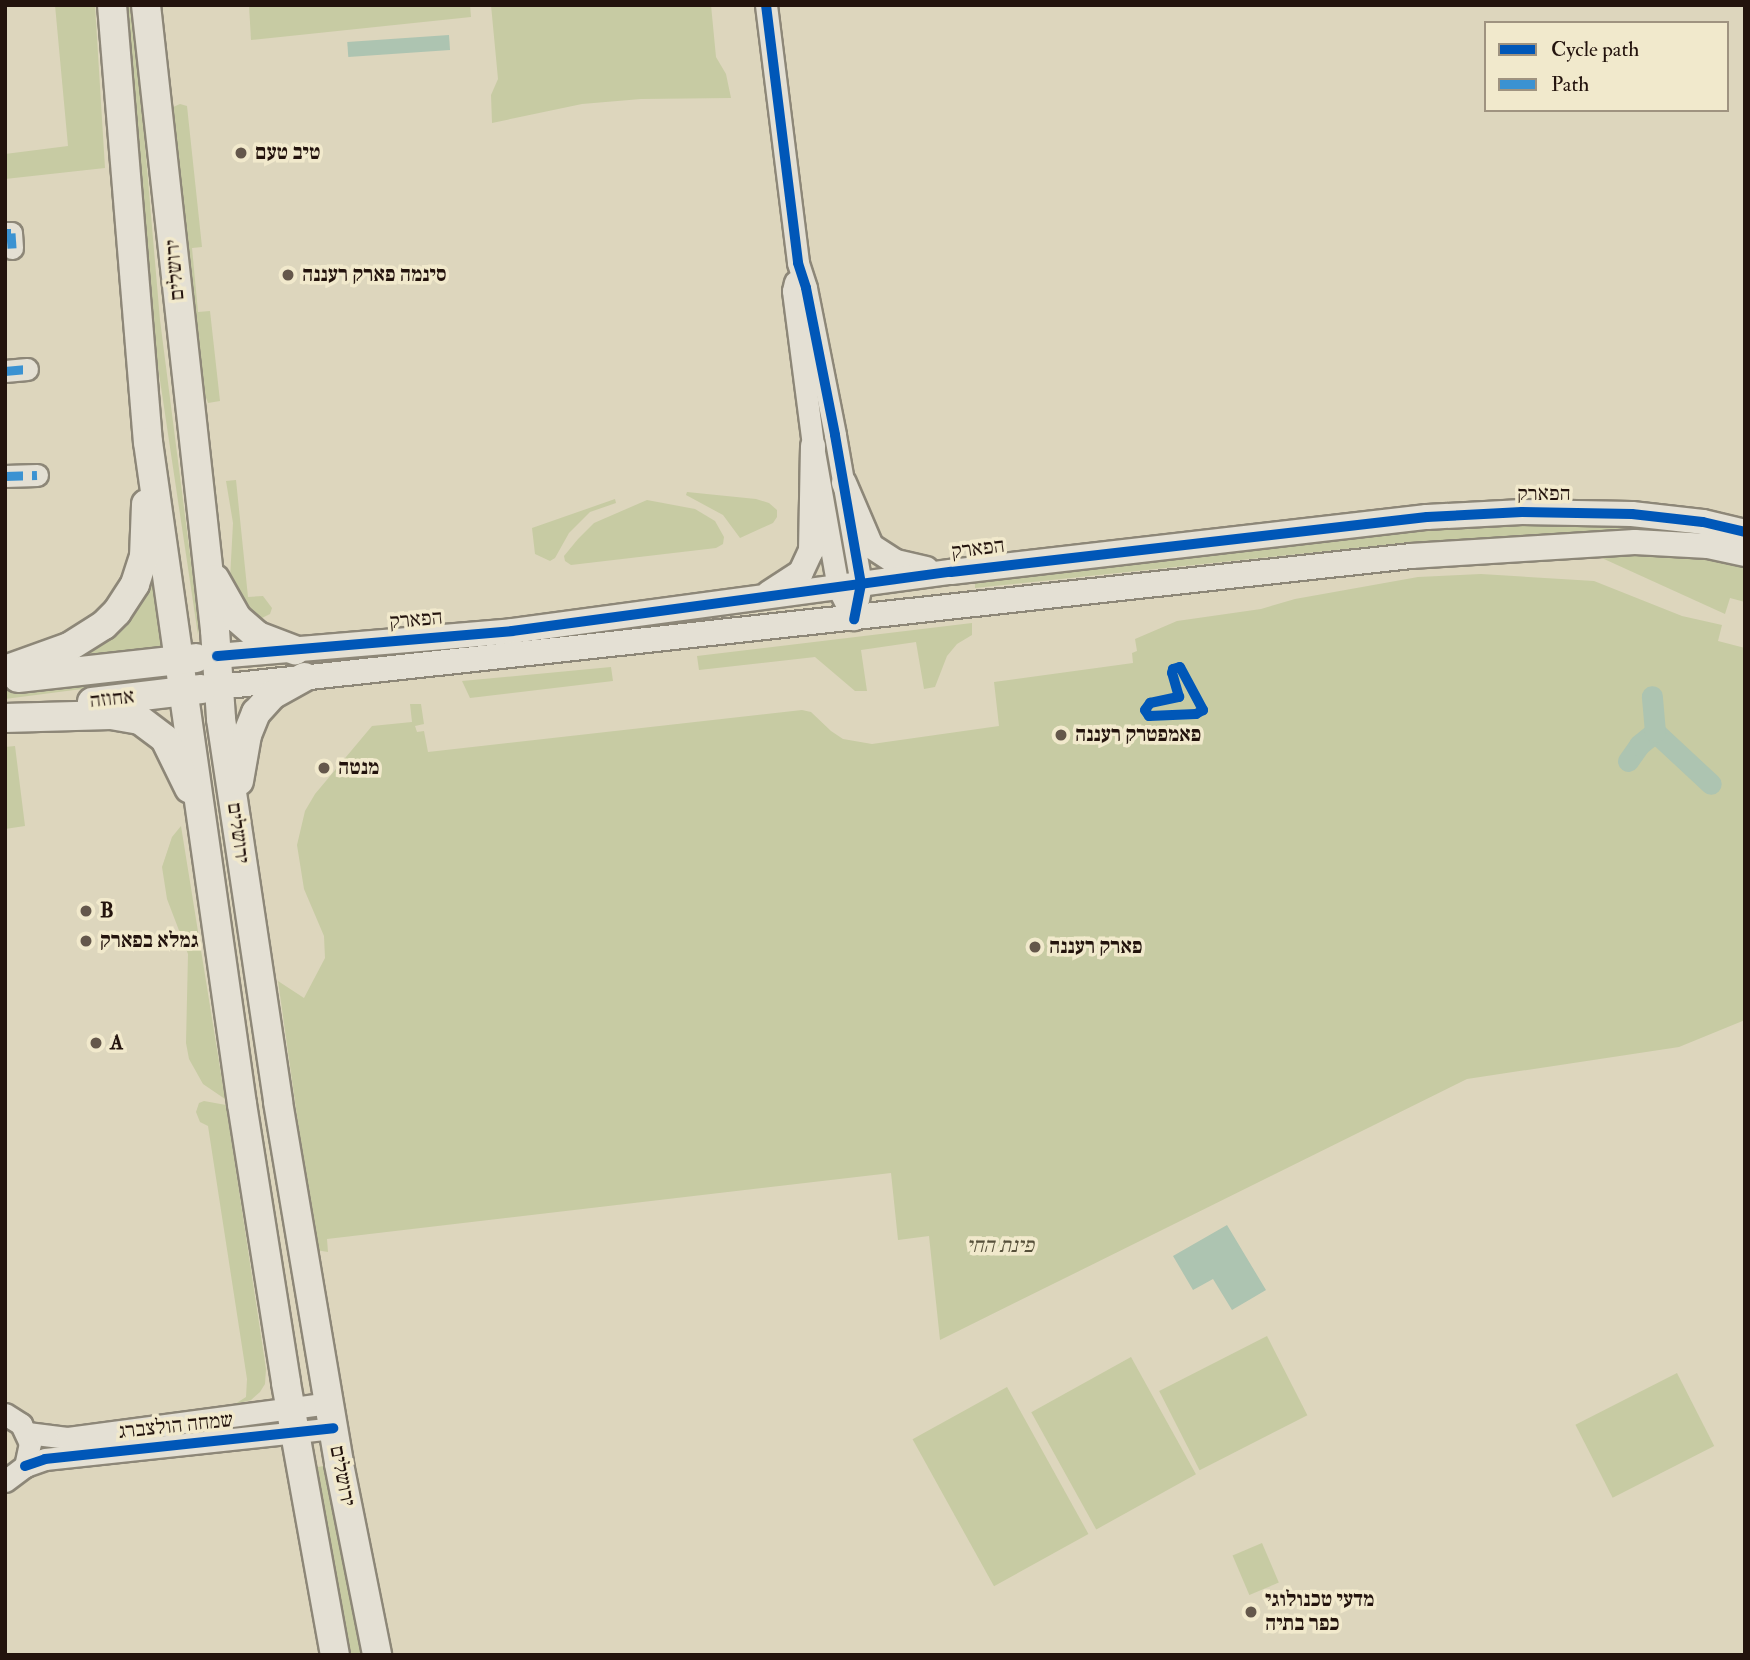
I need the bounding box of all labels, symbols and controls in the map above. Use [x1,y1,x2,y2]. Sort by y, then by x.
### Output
legend [1484,21,1729,112]
text: Cycle path [1551,36,1639,63]
text: Path [1551,71,1589,98]
place label: טיב טעם [255,140,321,166]
marker: טיב טעם [233,145,249,161]
street label: ירושלים [160,238,190,302]
place label: סינמה פארק רעננה [302,262,447,288]
marker: סינמה פארק רעננה [280,267,296,283]
street label: הפארק [1517,481,1571,507]
street label: הפארק [950,533,1006,565]
street label: הפארק [388,605,444,635]
street label: אחוזה [88,684,136,714]
place label: פאמפטרק רעננה [1075,722,1201,748]
marker: פאמפטרק רעננה [1053,727,1069,743]
place label: מנטה [338,755,379,781]
marker: מנטה [316,760,332,776]
street label: ירושלים [221,801,255,865]
place label: B [100,898,114,924]
marker: B [78,903,94,919]
place label: גמלא בפארק [100,928,199,954]
marker: גמלא בפארק [78,933,94,949]
place label: פארק רעננה [1049,934,1142,960]
marker: פארק רעננה [1027,939,1043,955]
place label: A [110,1030,123,1056]
marker: A [88,1035,104,1051]
park label: פינת החי [966,1233,1034,1259]
street label: שמחה הולצברג [117,1407,235,1445]
street label: ירושלים [324,1444,360,1508]
place label: מדעי טכנולוגי כפר בתיה [1265,1587,1374,1637]
marker: מדעי טכנולוגי כפר בתיה [1243,1604,1259,1620]

